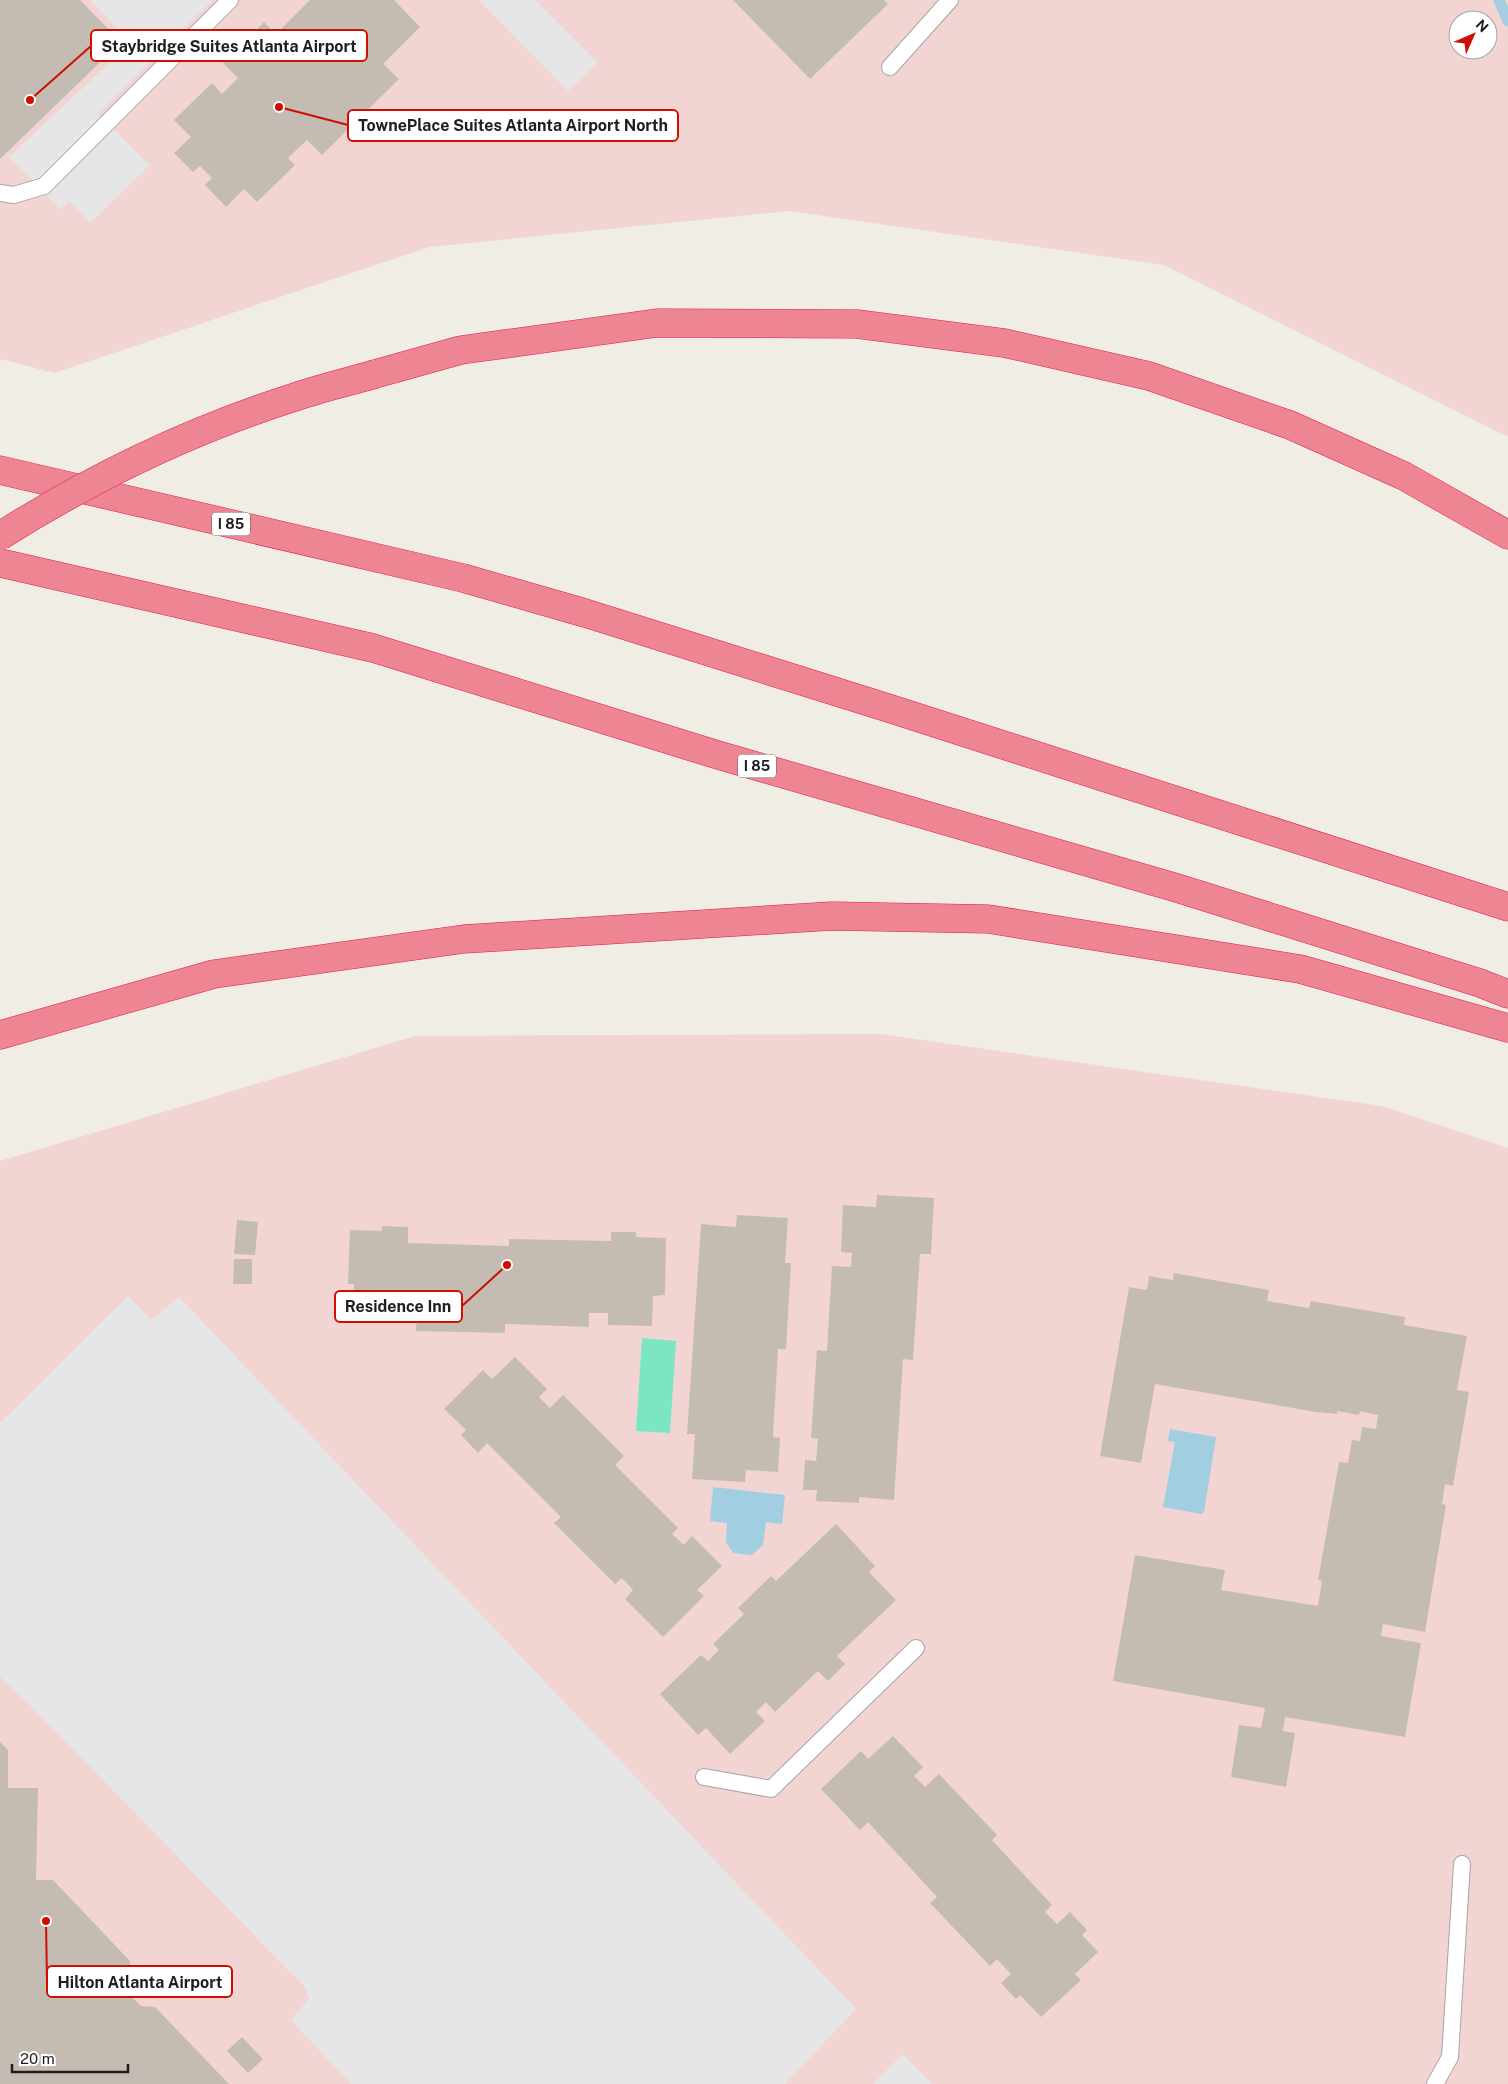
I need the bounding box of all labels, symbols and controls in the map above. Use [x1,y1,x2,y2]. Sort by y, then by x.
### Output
north arrow [1448,10,1498,60]
text: N [1473,16,1492,35]
callout: Staybridge Suites Atlanta Airport [91,30,367,61]
text: Staybridge Suites Atlanta Airport [101,37,357,56]
callout: TownePlace Suites Atlanta Airport North [348,110,678,141]
text: TownePlace Suites Atlanta Airport North [358,116,668,135]
road number: I 85 [212,512,250,536]
road number: I 85 [738,754,776,778]
callout: Residence Inn [335,1291,462,1322]
text: Residence Inn [345,1297,451,1316]
callout: Hilton Atlanta Airport [47,1966,232,1997]
text: Hilton Atlanta Airport [58,1973,223,1992]
scale bar [12,2042,129,2074]
text: 20 m [20,2050,55,2067]

